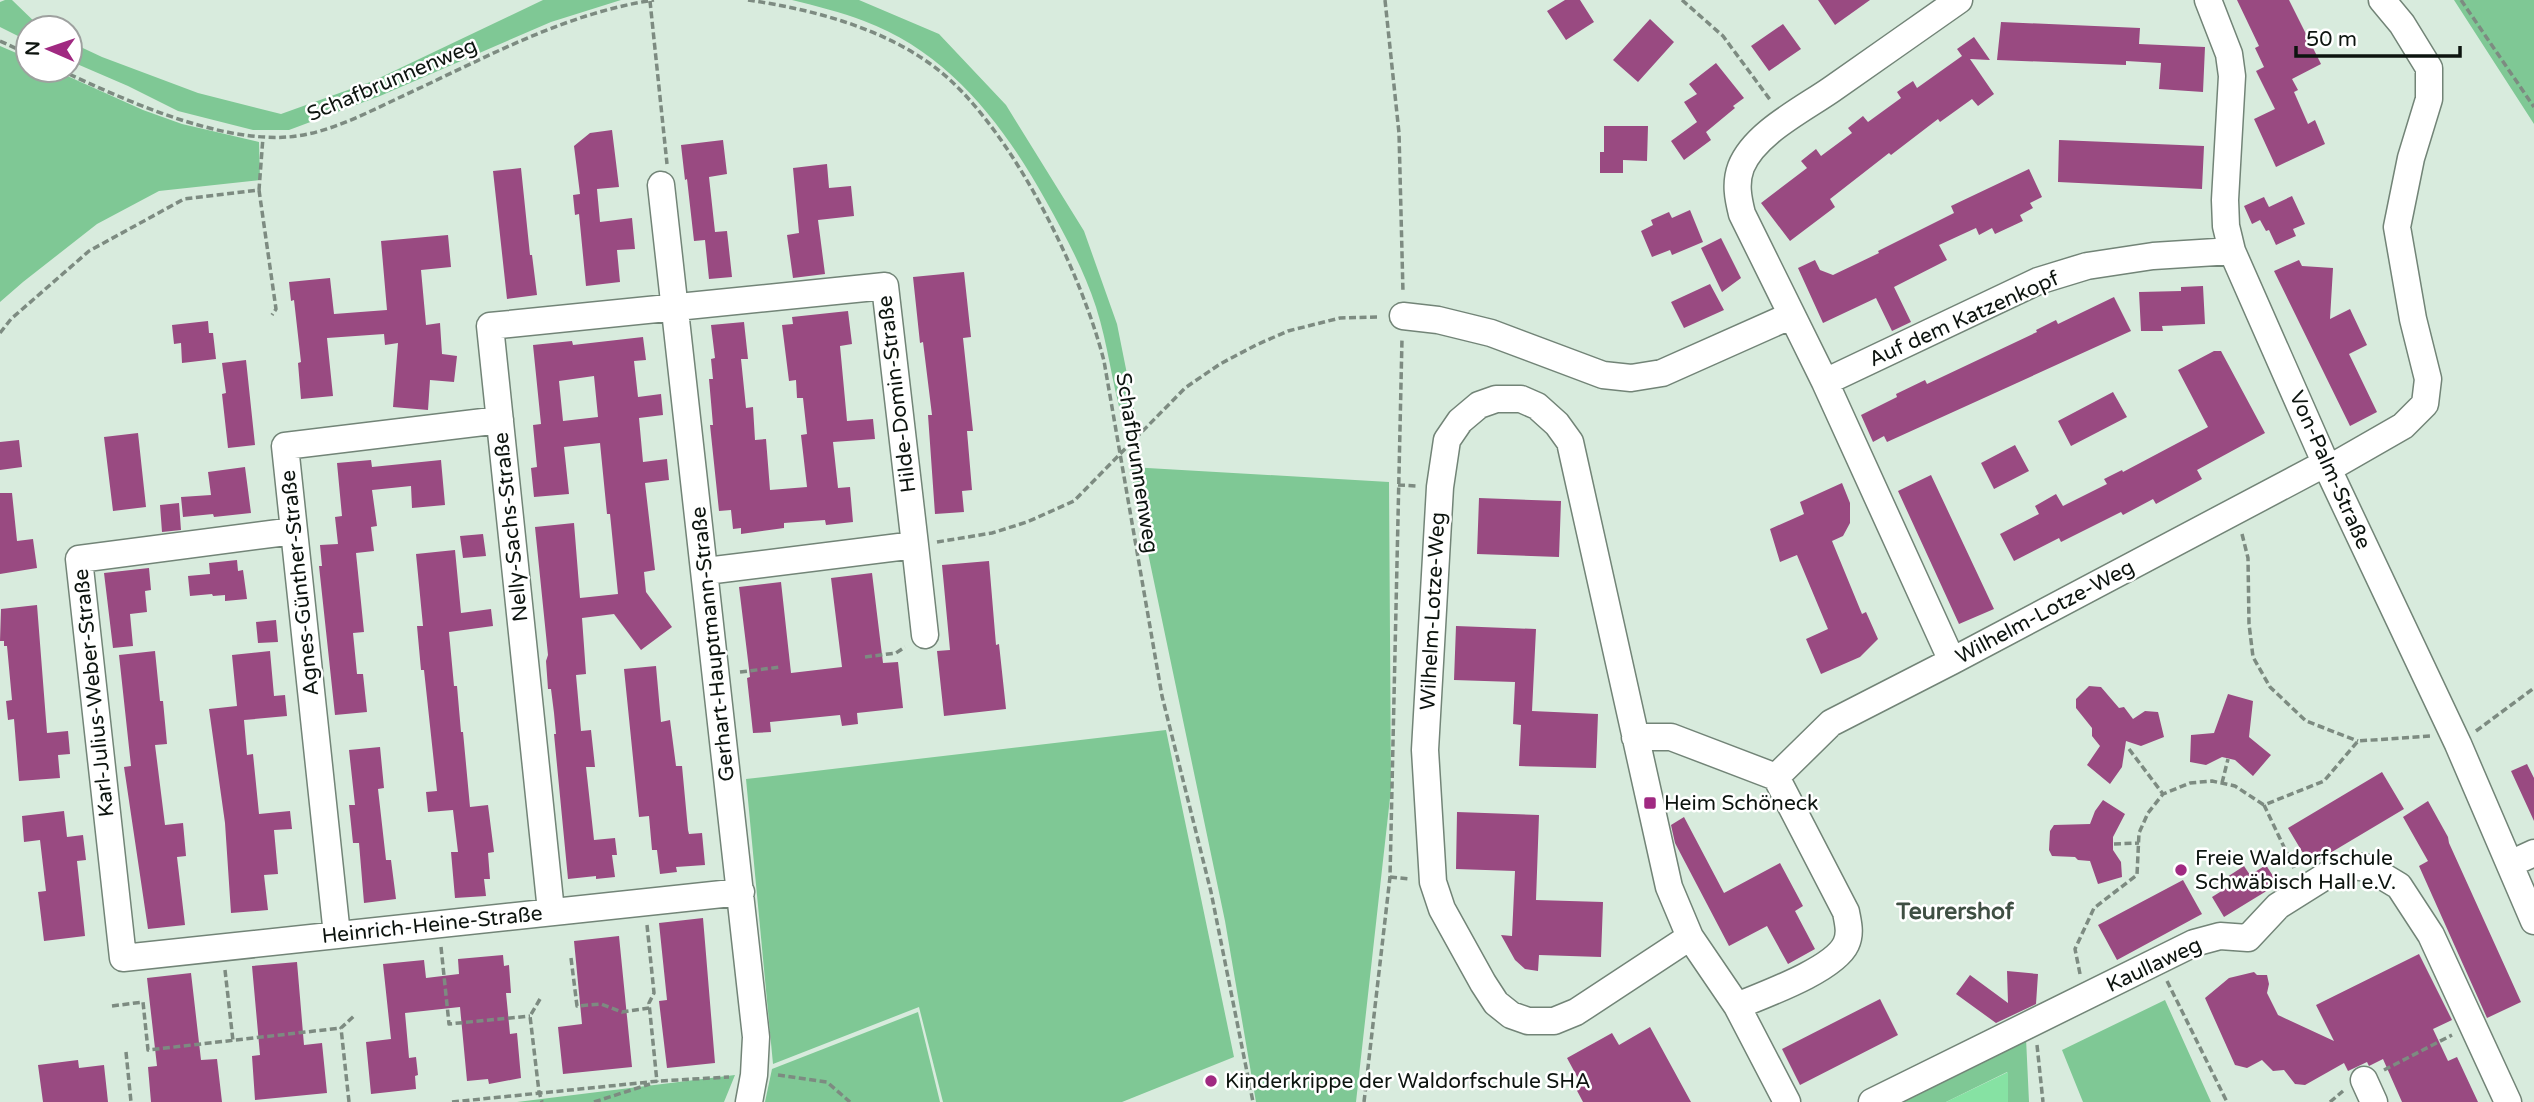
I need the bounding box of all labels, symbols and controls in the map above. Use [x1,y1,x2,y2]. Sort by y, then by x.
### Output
north arrow [14,14,84,84]
scale bar [2296,14,2460,58]
text: 50 m [2306,27,2357,52]
street label: Schafbrunnenweg [303,33,481,127]
text: N [22,40,44,56]
street label: Auf dem Katzenkopf [1865,266,2063,372]
street label: Hilde-Domin-Straße [872,294,921,494]
street label: Schafbrunnenweg [1110,371,1164,555]
street label: Von-Palm-Straße [2284,387,2376,553]
street label: Nelly-Sachs-Straße [489,431,533,623]
street label: Agnes-Günther-Straße [276,469,324,697]
street label: Gerhart-Hauptmann-Straße [686,505,740,783]
street label: Wilhelm-Lotze-Weg [1415,511,1451,711]
street label: Wilhelm-Lotze-Weg [1952,554,2138,670]
street label: Karl-Julius-Weber-Straße [69,568,119,818]
place label: Heim Schöneck [1664,791,1818,816]
marker: Heim Schöneck [1642,795,1658,811]
place label: Freie Waldorfschule Schwäbisch Hall e.V. [2195,846,2396,895]
marker: Freie Waldorfschule Schwäbisch Hall e.V. [2173,862,2189,878]
district label: Teurershof [1895,898,2015,926]
street label: Heinrich-Heine-Straße [320,901,544,949]
street label: Kaullaweg [2102,932,2206,998]
place label: Kinderkrippe der Waldorfschule SHA [1225,1069,1591,1094]
marker: Kinderkrippe der Waldorfschule SHA [1203,1073,1219,1089]

